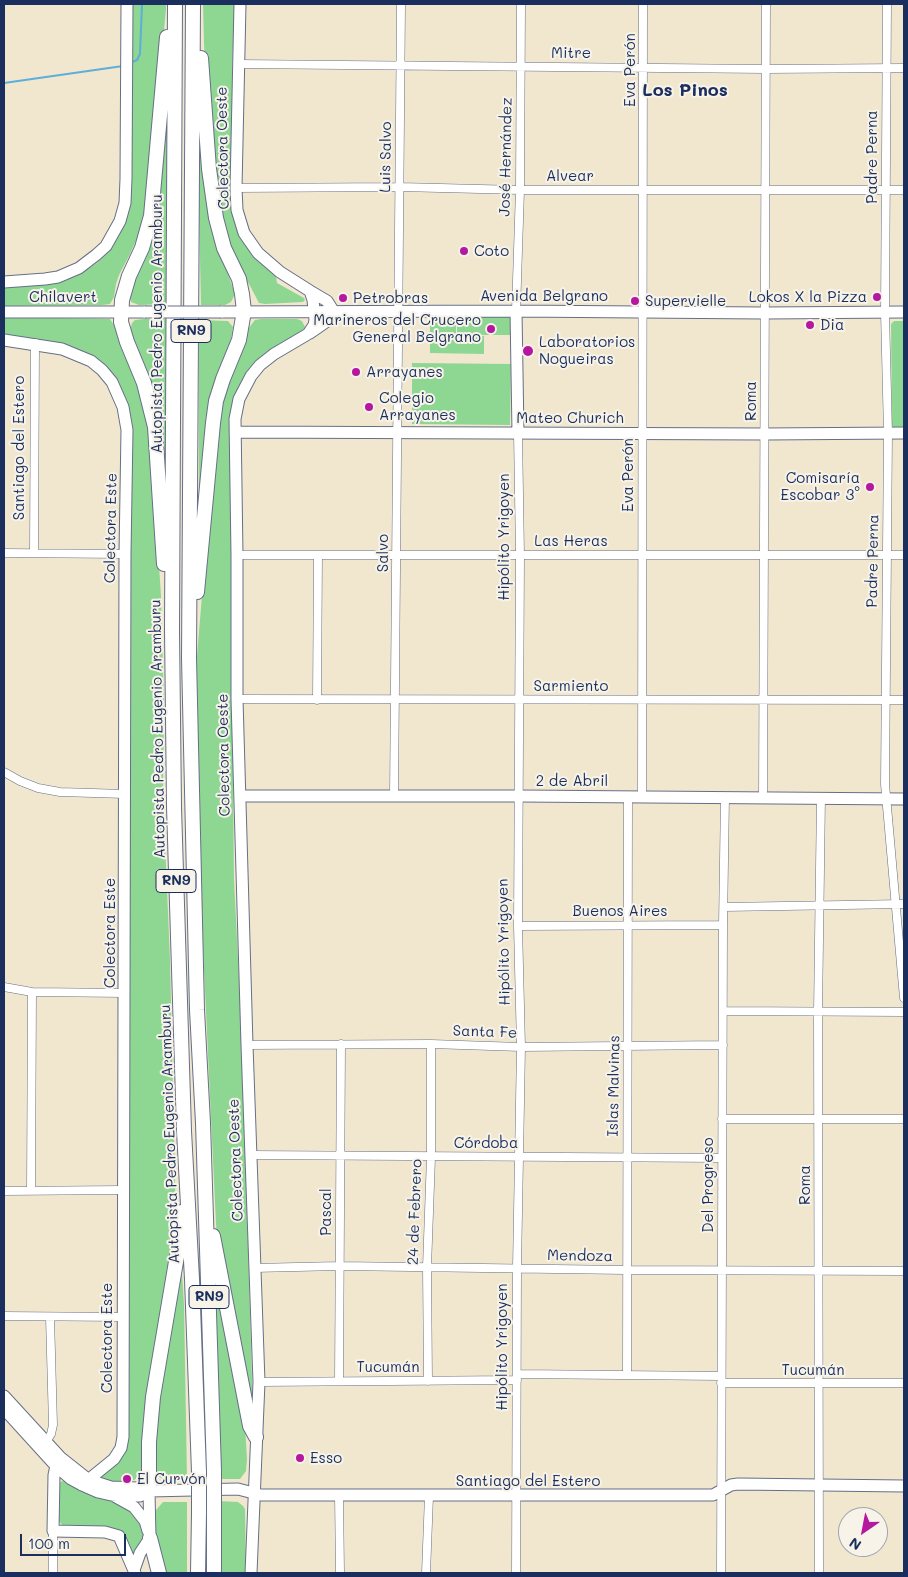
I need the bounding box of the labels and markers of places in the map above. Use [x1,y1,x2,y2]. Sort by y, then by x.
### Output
place label: Coto [474,242,509,260]
marker: Coto [458,245,470,257]
place label: Lokos X la Pizza [749,288,867,306]
place label: Petrobras [353,289,428,307]
marker: Lokos X la Pizza [871,291,883,303]
marker: Petrobras [337,292,349,304]
place label: Supervielle [645,292,726,310]
marker: Supervielle [629,295,641,307]
place label: Marineros del Crucero General Belgrano [313,311,481,346]
place label: Dia [820,316,844,334]
marker: Dia [804,319,816,331]
marker: Marineros del Crucero General Belgrano [485,323,497,335]
place label: Laboratorios Nogueiras [539,333,635,368]
marker: Laboratorios Nogueiras [521,344,535,358]
place label: Arrayanes [366,363,443,381]
marker: Arrayanes [350,366,362,378]
place label: Colegio Arrayanes [379,389,456,424]
marker: Colegio Arrayanes [363,401,375,413]
place label: Comisaría Escobar 3° [781,469,860,504]
marker: Comisaría Escobar 3° [864,481,876,493]
place label: Esso [310,1449,342,1467]
marker: Esso [294,1452,306,1464]
place label: El Curvón [137,1470,206,1488]
marker: El Curvón [121,1473,133,1485]

